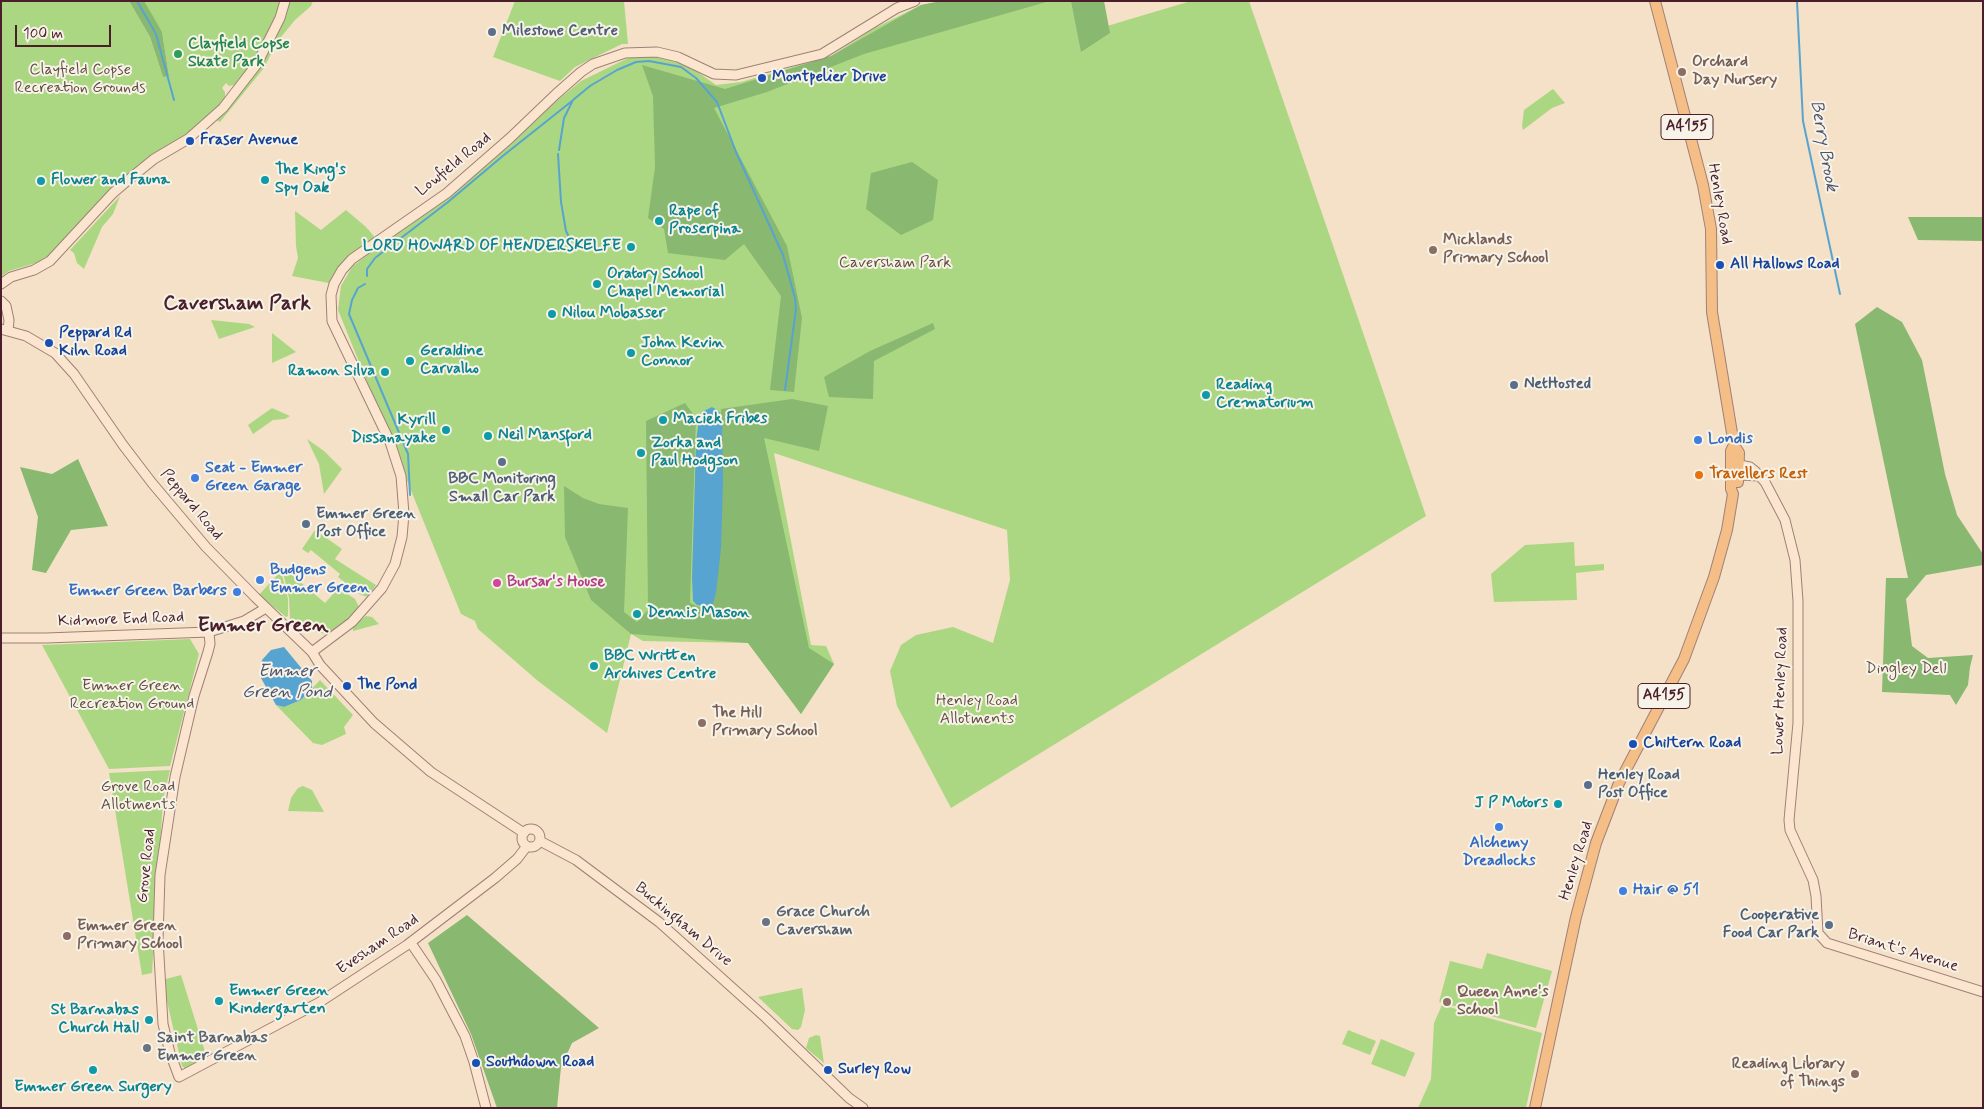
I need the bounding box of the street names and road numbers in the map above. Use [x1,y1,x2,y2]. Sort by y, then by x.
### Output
road number: A4155 [1661,114,1713,140]
street label: Lowfield Road [413,129,495,201]
street label: Henley Road [1702,162,1736,246]
street label: Peppard Road [156,465,226,545]
street label: Kidmore End Road [58,608,184,632]
street label: Lower Henley Road [1769,627,1793,755]
road number: A4155 [1638,684,1690,708]
street label: Henley Road [1556,819,1598,903]
street label: Grove Road [134,828,160,904]
street label: Buckingham Drive [630,879,736,971]
street label: Evesham Road [333,911,423,979]
street label: Briant's Avenue [1845,925,1961,977]

